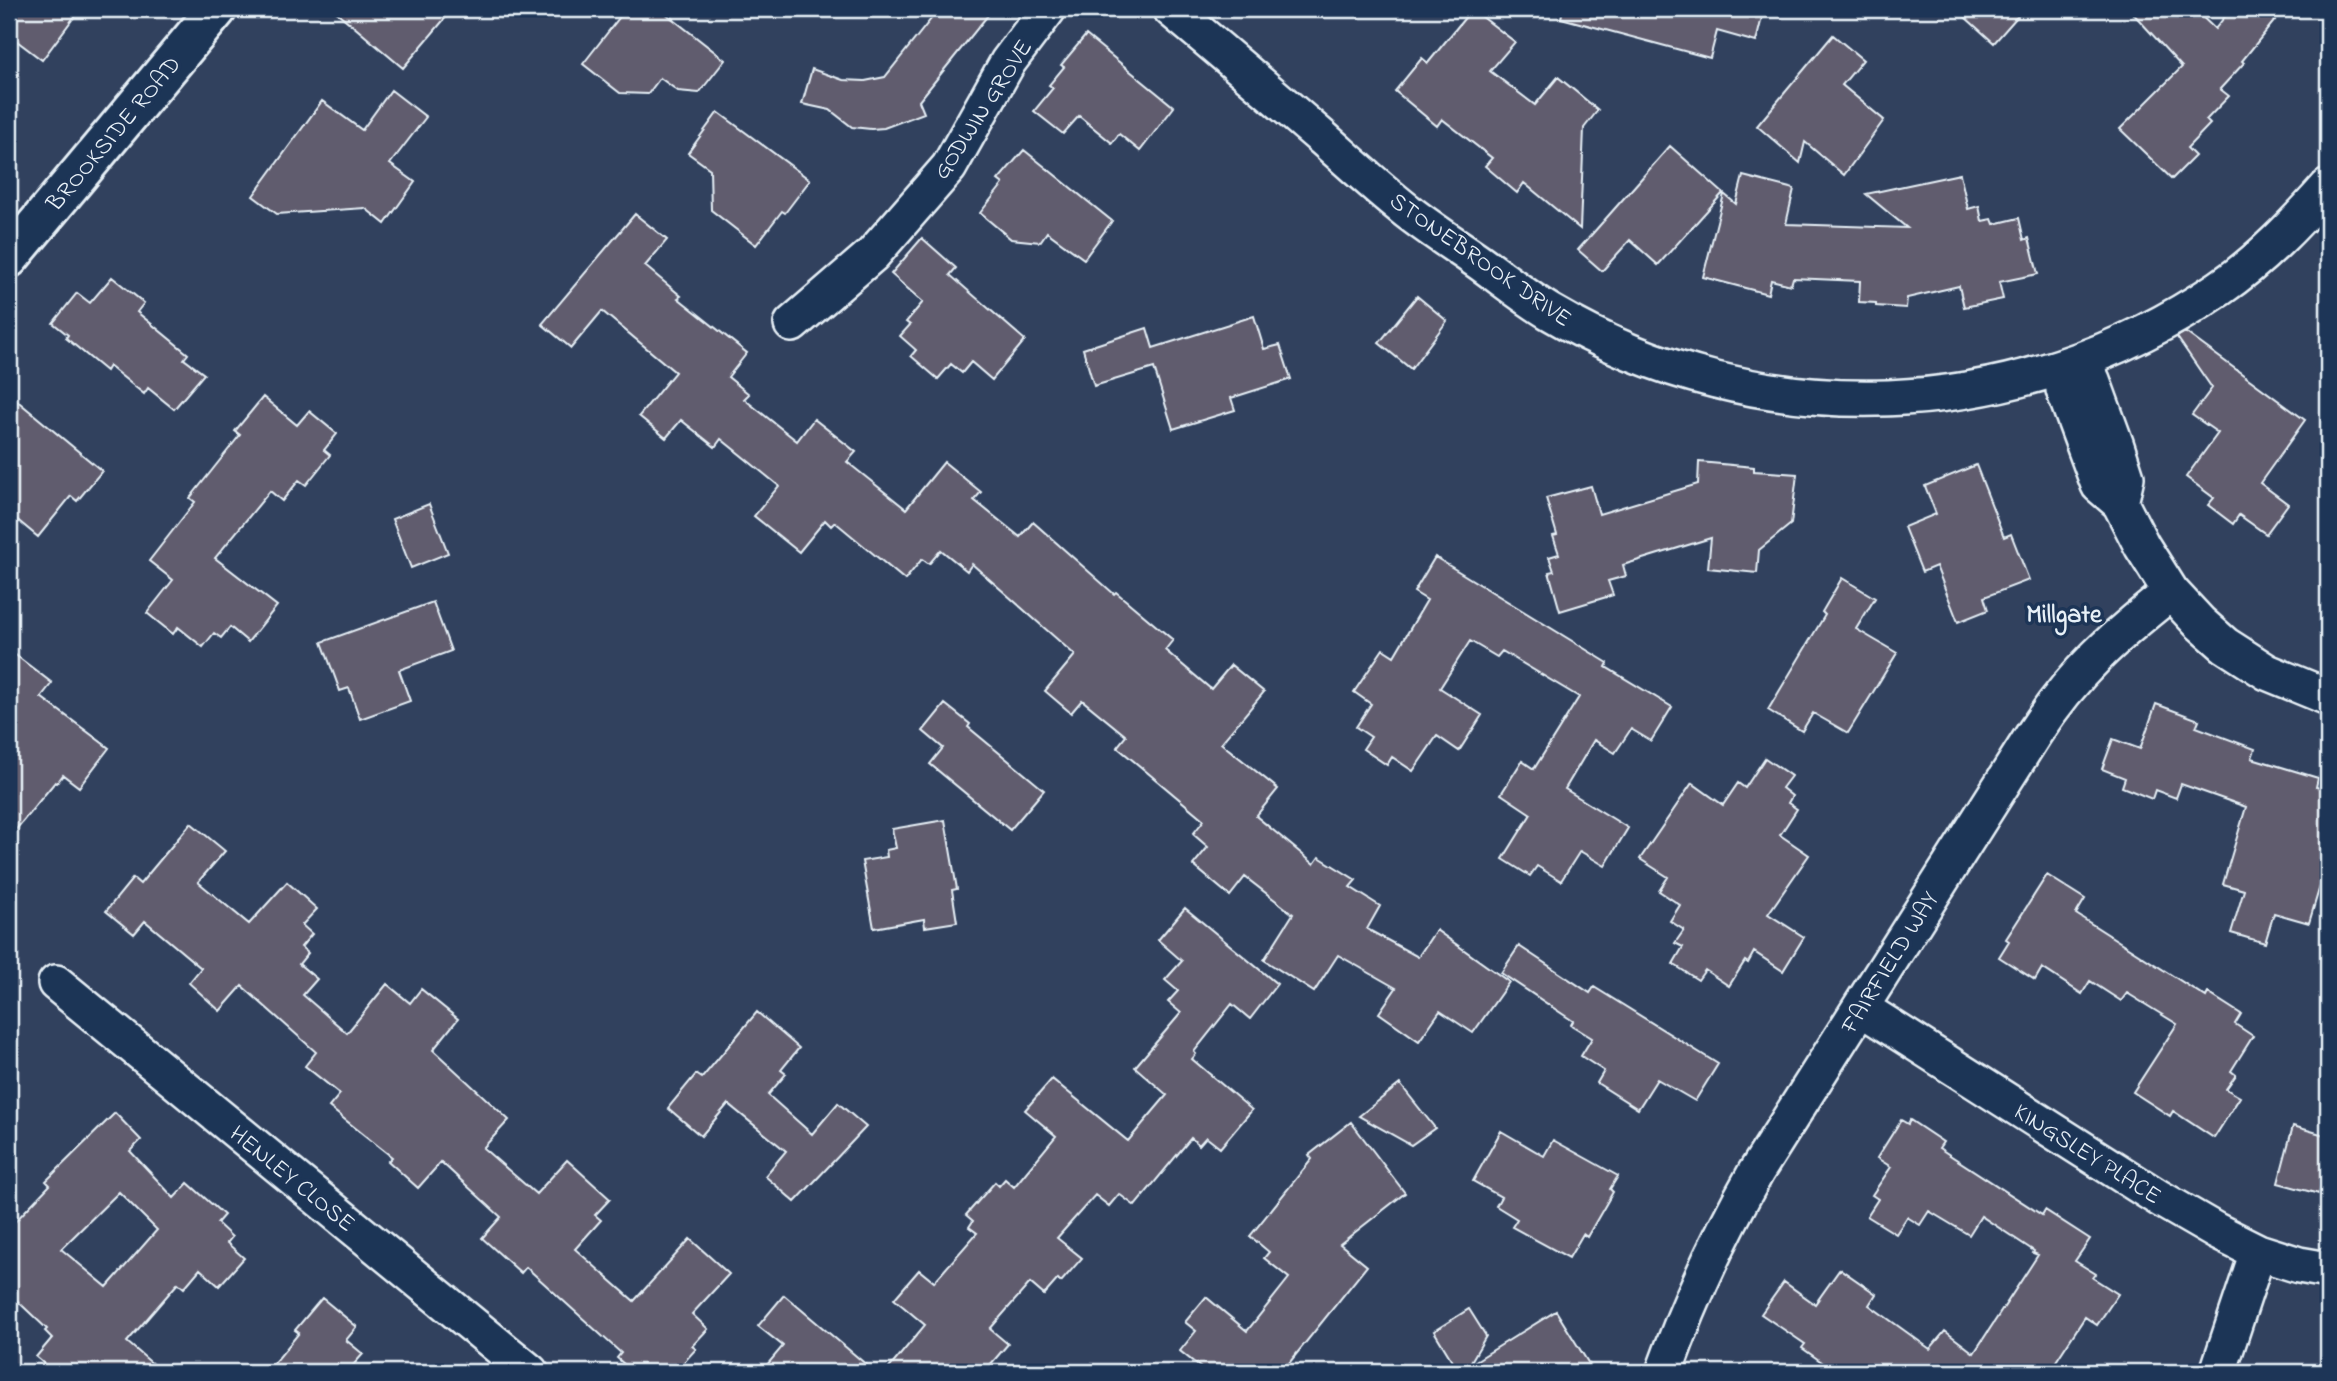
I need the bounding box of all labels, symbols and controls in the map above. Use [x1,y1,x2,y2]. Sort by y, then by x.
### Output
street label: GODWIN GROVE [926,33,1043,187]
street label: BROOKSIDE ROAD [39,49,191,221]
street label: STONEBROOK DRIVE [1381,185,1578,337]
district label: Millgate [2026,597,2103,636]
street label: FAIRFIELD WAY [1833,885,1949,1042]
street label: KINGSLEY PLACE [2006,1096,2167,1215]
street label: HENLEY CLOSE [221,1118,362,1242]

